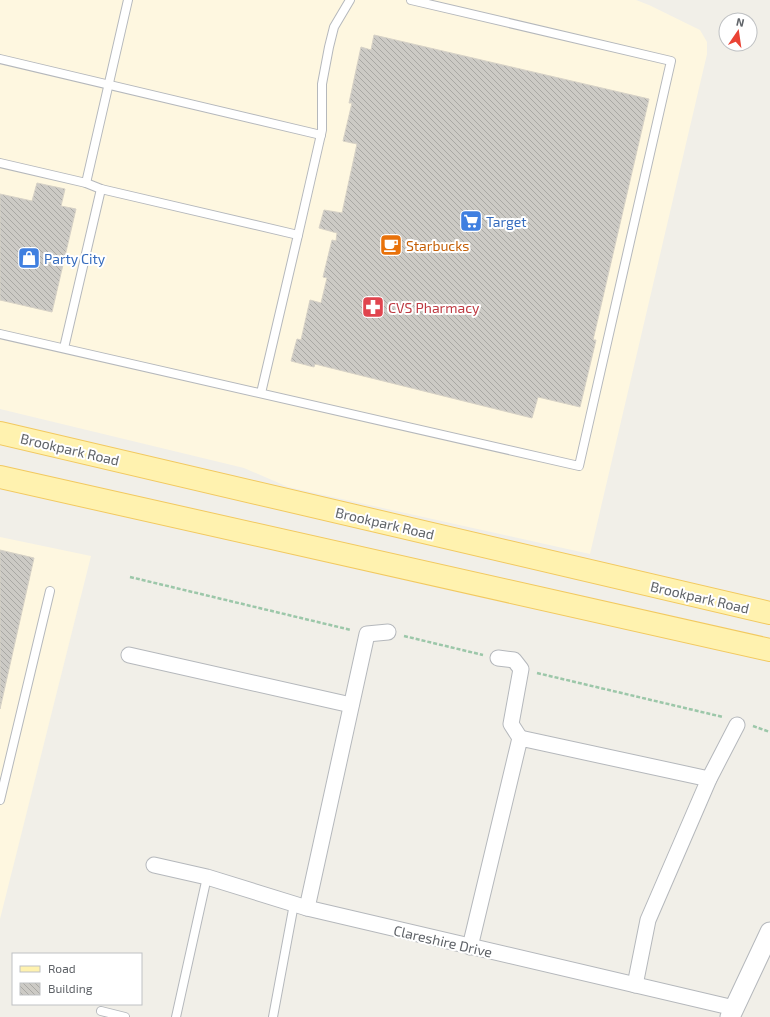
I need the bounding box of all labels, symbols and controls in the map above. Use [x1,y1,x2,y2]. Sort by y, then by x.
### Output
north arrow [718,12,758,52]
text: N [735,15,746,29]
supermarket icon: Target [458,208,484,234]
place label: Target [486,213,527,230]
cafe icon: Starbucks [378,232,404,258]
place label: Starbucks [406,237,469,254]
shop icon: Party City [16,245,42,271]
place label: Party City [44,250,106,267]
pharmacy icon: CVS Pharmacy [360,294,386,320]
place label: CVS Pharmacy [388,299,480,316]
street label: Brookpark Road [19,429,121,469]
street label: Brookpark Road [334,503,436,543]
street label: Brookpark Road [649,577,751,617]
street label: Clareshire Drive [392,921,494,961]
legend [12,953,142,1005]
text: Road [48,961,76,975]
text: Building [48,981,93,995]

